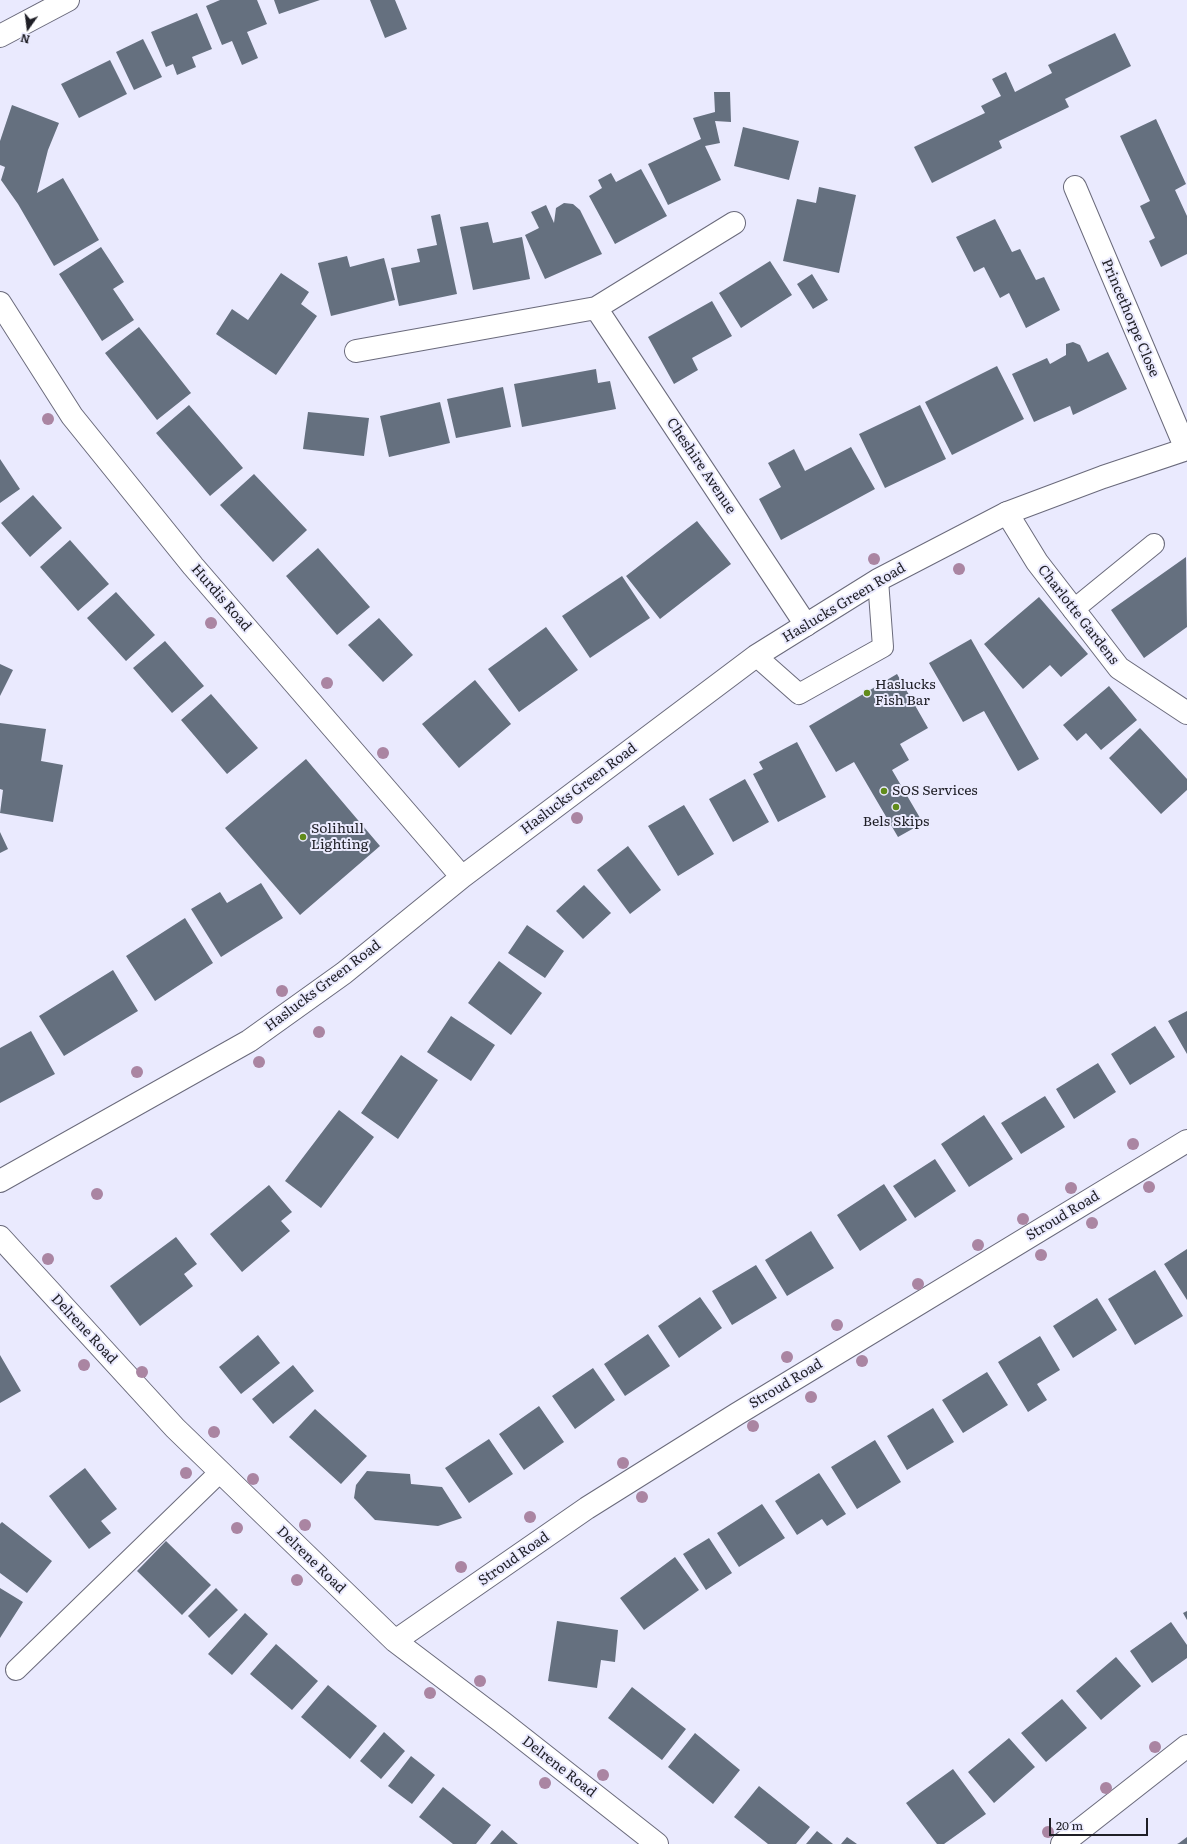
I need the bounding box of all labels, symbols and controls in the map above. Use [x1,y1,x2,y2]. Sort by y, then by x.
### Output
north arrow [8,8,48,48]
text: N [19,31,32,49]
street label: Princethorpe Close [1097,256,1163,380]
street label: Cheshire Avenue [663,415,739,517]
street label: Haslucks Green Road [779,560,909,646]
street label: Hurdis Road [187,561,255,635]
street label: Charlotte Gardens [1034,562,1122,668]
place label: Haslucks Fish Bar [875,677,936,710]
marker: Haslucks Fish Bar [862,688,872,698]
street label: Haslucks Green Road [518,740,640,838]
place label: SOS Services [892,783,978,799]
marker: SOS Services [879,786,889,796]
marker: Bels Skips [891,802,901,812]
place label: Bels Skips [863,814,929,830]
place label: Solihull Lighting [311,821,368,854]
marker: Solihull Lighting [298,832,308,842]
street label: Haslucks Green Road [262,937,384,1035]
street label: Stroud Road [1023,1188,1103,1244]
street label: Delrene Road [47,1291,121,1367]
street label: Stroud Road [746,1356,826,1412]
street label: Delrene Road [273,1523,349,1597]
street label: Stroud Road [475,1528,553,1590]
street label: Delrene Road [519,1733,599,1801]
scale bar [1051,1810,1150,1836]
text: 20 m [1056,1816,1083,1834]

